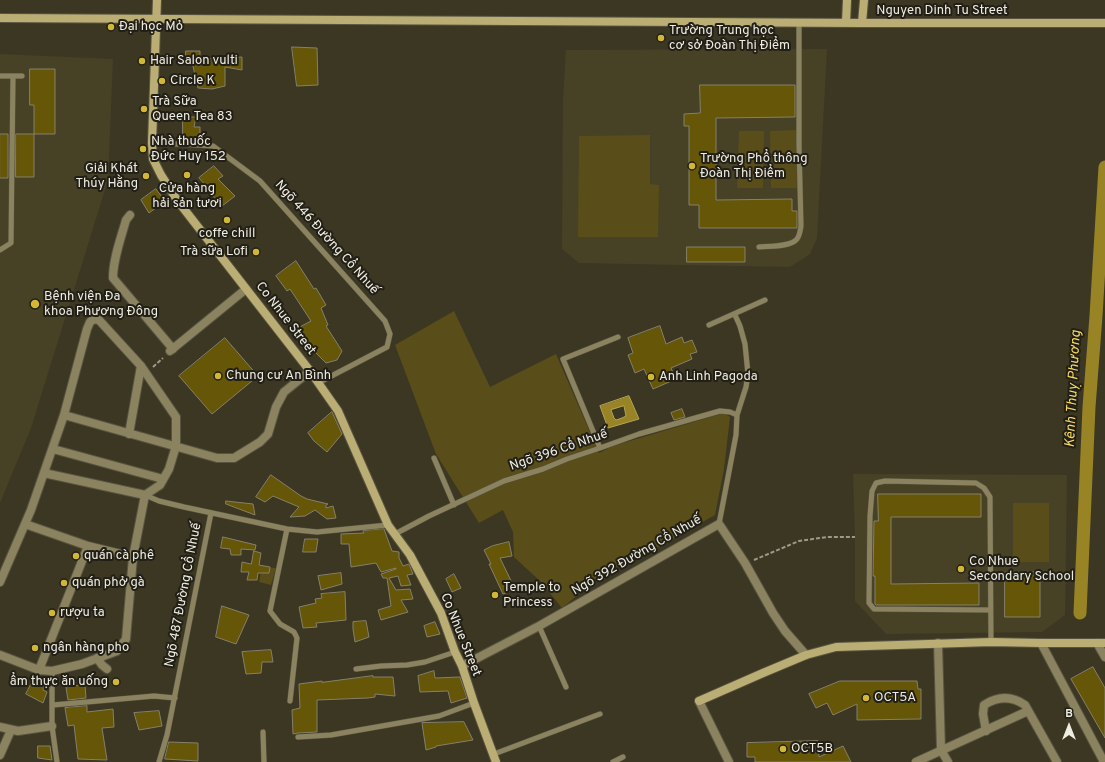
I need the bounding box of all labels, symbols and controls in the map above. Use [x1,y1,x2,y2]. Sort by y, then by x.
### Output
street label: Nguyen Dinh Tu Street [876,3,1008,19]
place label: Đại học Mỏ [119,19,183,35]
marker: Đại học Mỏ [106,22,116,32]
place label: Trường Trung học cơ sở Đoàn Thị Điểm [669,23,790,54]
marker: Trường Trung học cơ sở Đoàn Thị Điểm [656,33,666,43]
place label: Hair Salon vulti [150,53,238,69]
marker: Hair Salon vulti [137,56,147,66]
place label: Circle K [170,73,215,89]
marker: Circle K [157,76,167,86]
place label: Trà Sữa Queen Tea 83 [152,94,232,125]
marker: Trà Sữa Queen Tea 83 [139,104,149,114]
place label: Nhà thuốc Đức Huy 152 [151,134,226,165]
marker: Nhà thuốc Đức Huy 152 [138,144,148,154]
place label: Trường Phổ thông Đoàn Thị Điểm [700,151,807,182]
place label: Giải Khát Thúy Hằng [75,161,138,192]
marker: Trường Phổ thông Đoàn Thị Điểm [687,161,697,171]
marker: Cửa hàng hải sản tươi [182,170,192,180]
marker: Giải Khát Thúy Hằng [141,171,151,181]
street label: Ngõ 446 Đường Cổ Nhuế [271,178,381,298]
place label: Cửa hàng hải sản tươi [152,181,222,212]
marker: coffe chill [222,215,232,225]
place label: coffe chill [199,226,255,242]
place label: Trà sữa Lofi [180,244,248,260]
marker: Trà sữa Lofi [251,247,261,257]
street label: Co Nhue Street [252,279,318,359]
place label: Bệnh viện Đa khoa Phương Đông [44,289,158,320]
marker: Bệnh viện Đa khoa Phương Đông [29,298,41,310]
water label: Kênh Thuỵ Phương [1063,330,1085,448]
place label: Chung cư An Bình [226,368,331,384]
place label: Anh Linh Pagoda [659,369,758,385]
marker: Chung cư An Bình [213,371,223,381]
marker: Anh Linh Pagoda [646,372,656,382]
street label: Ngõ 396 Cổ Nhuế [508,427,610,475]
street label: Ngõ 392 Đường Cổ Nhuế [569,512,705,600]
street label: Ngõ 487 Đường Cổ Nhuế [162,522,206,668]
place label: quán cà phê [84,548,154,564]
marker: quán cà phê [71,551,81,561]
place label: Co Nhue Secondary School [969,554,1074,585]
marker: Co Nhue Secondary School [956,564,966,574]
place label: quán phở gà [72,575,145,591]
marker: quán phở gà [59,578,69,588]
place label: Temple to Princess [503,580,561,611]
marker: Temple to Princess [490,590,500,600]
street label: Co Nhue Street [436,591,484,679]
place label: rượu ta [60,605,105,621]
marker: rượu ta [47,608,57,618]
place label: ngân hàng pho [43,640,129,656]
marker: ngân hàng pho [30,643,40,653]
place label: ẩm thực ăn uống [10,674,108,690]
marker: ẩm thực ăn uống [111,677,121,687]
place label: OCT5A [874,690,916,706]
marker: OCT5A [861,693,871,703]
north arrow [1049,706,1089,746]
text: B [1065,707,1073,721]
place label: OCT5B [791,741,833,757]
marker: OCT5B [778,744,788,754]

